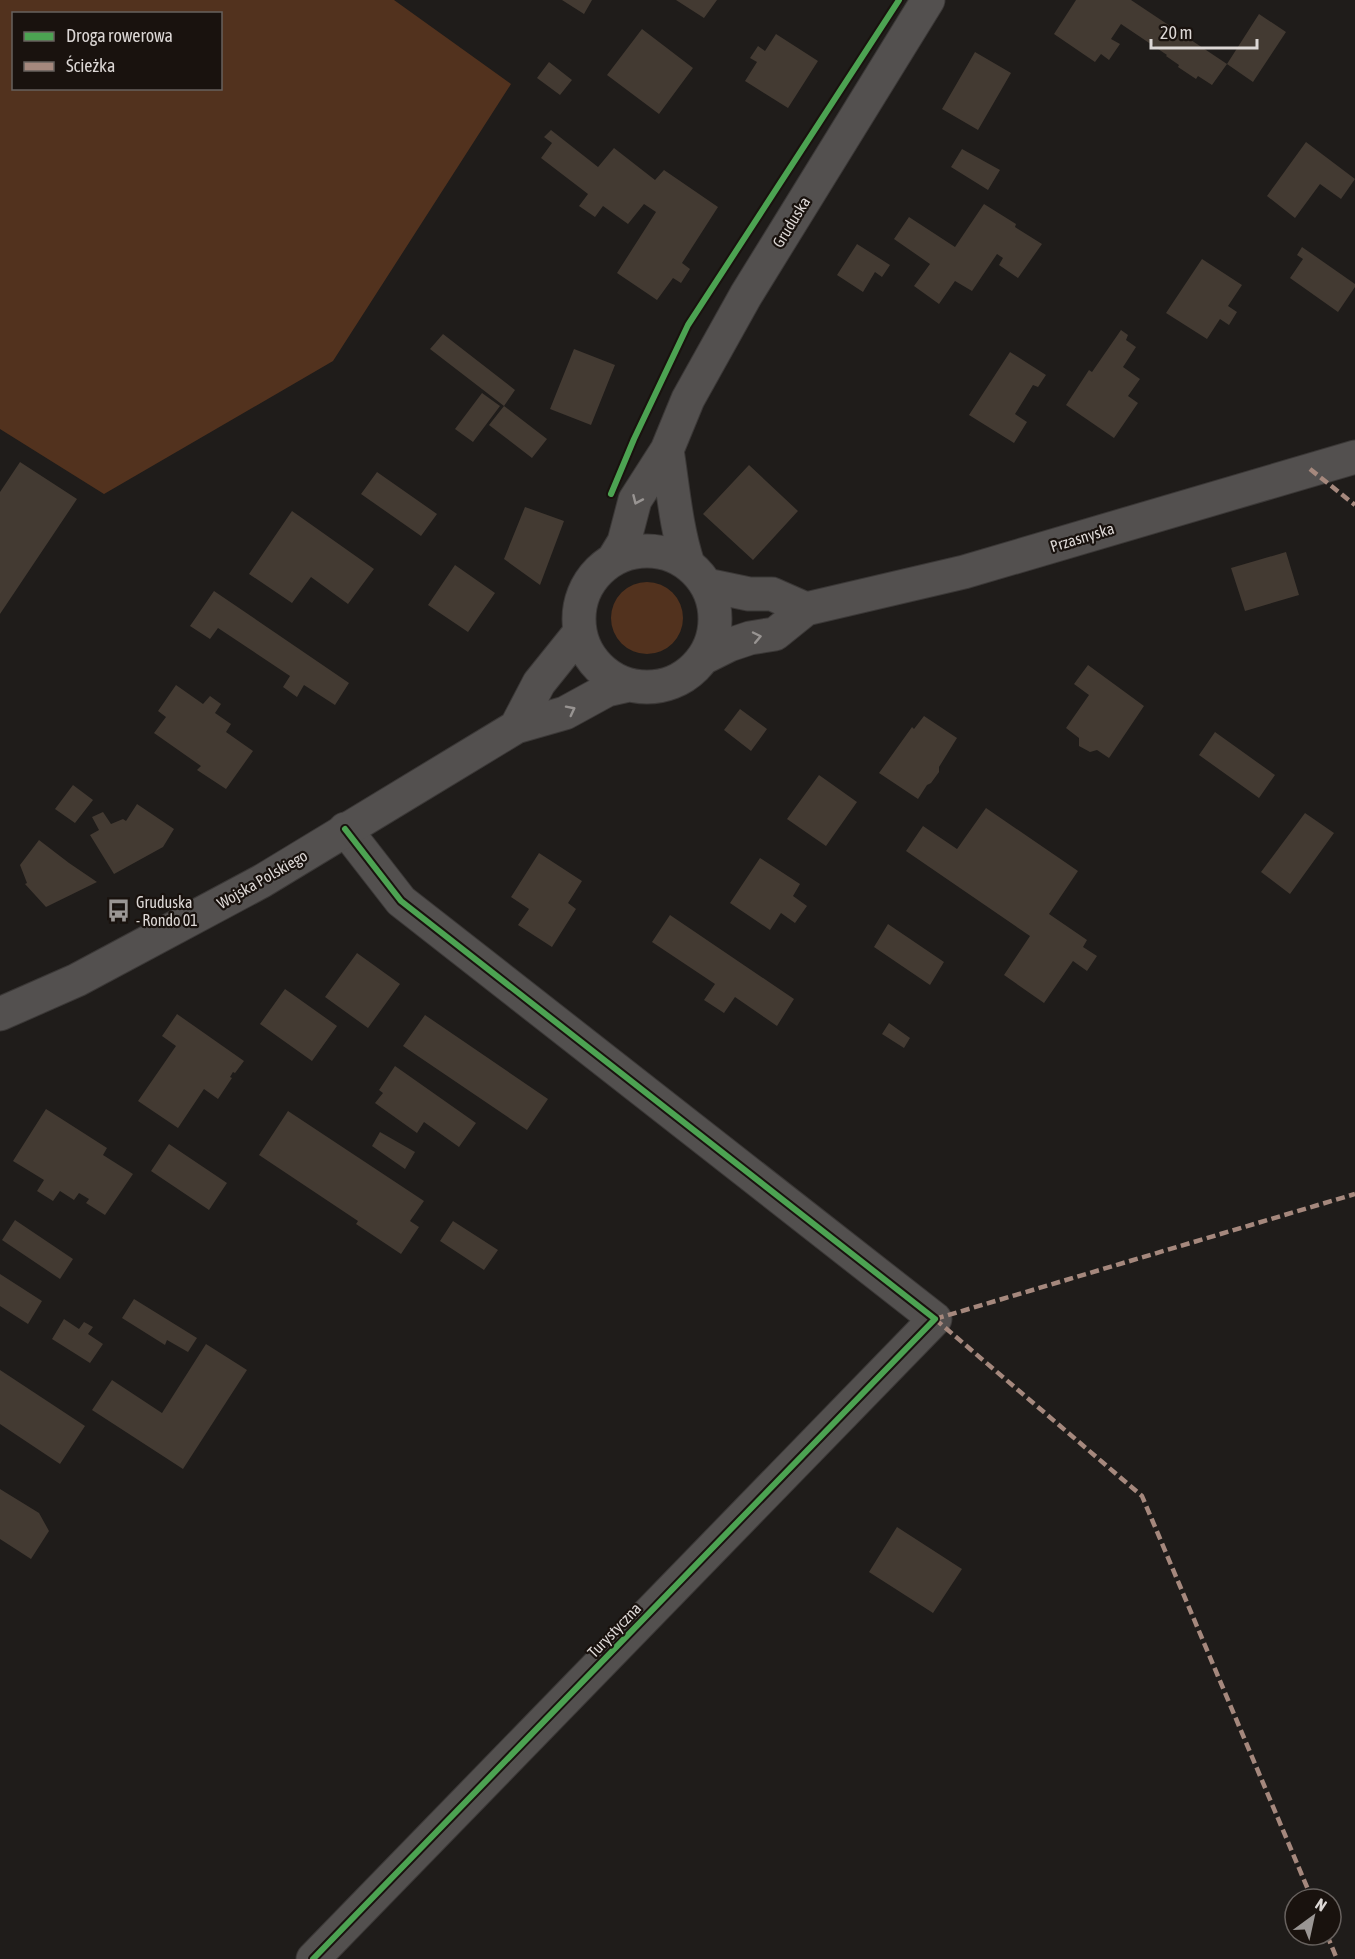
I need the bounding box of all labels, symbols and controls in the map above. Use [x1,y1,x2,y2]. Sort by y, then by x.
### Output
legend [12,12,222,90]
scale bar [1151,12,1258,50]
text: 20 m [1160,22,1192,43]
text: Droga rowerowa [66,25,173,46]
text: Ścieżka [66,55,115,76]
street label: Gruduska [768,193,814,251]
one-way arrow [632,494,644,505]
street label: Przasnyska [1048,519,1116,556]
one-way arrow [752,631,762,644]
one-way arrow [565,705,576,717]
street label: Wojska Polskiego [214,846,311,913]
place label: Gruduska - Rondo 01 [136,893,198,929]
bus stop icon: Gruduska - Rondo 01 [105,898,131,924]
street label: Turystyczna [584,1599,645,1662]
north arrow [1283,1887,1343,1947]
text: N [1312,1894,1330,1915]

